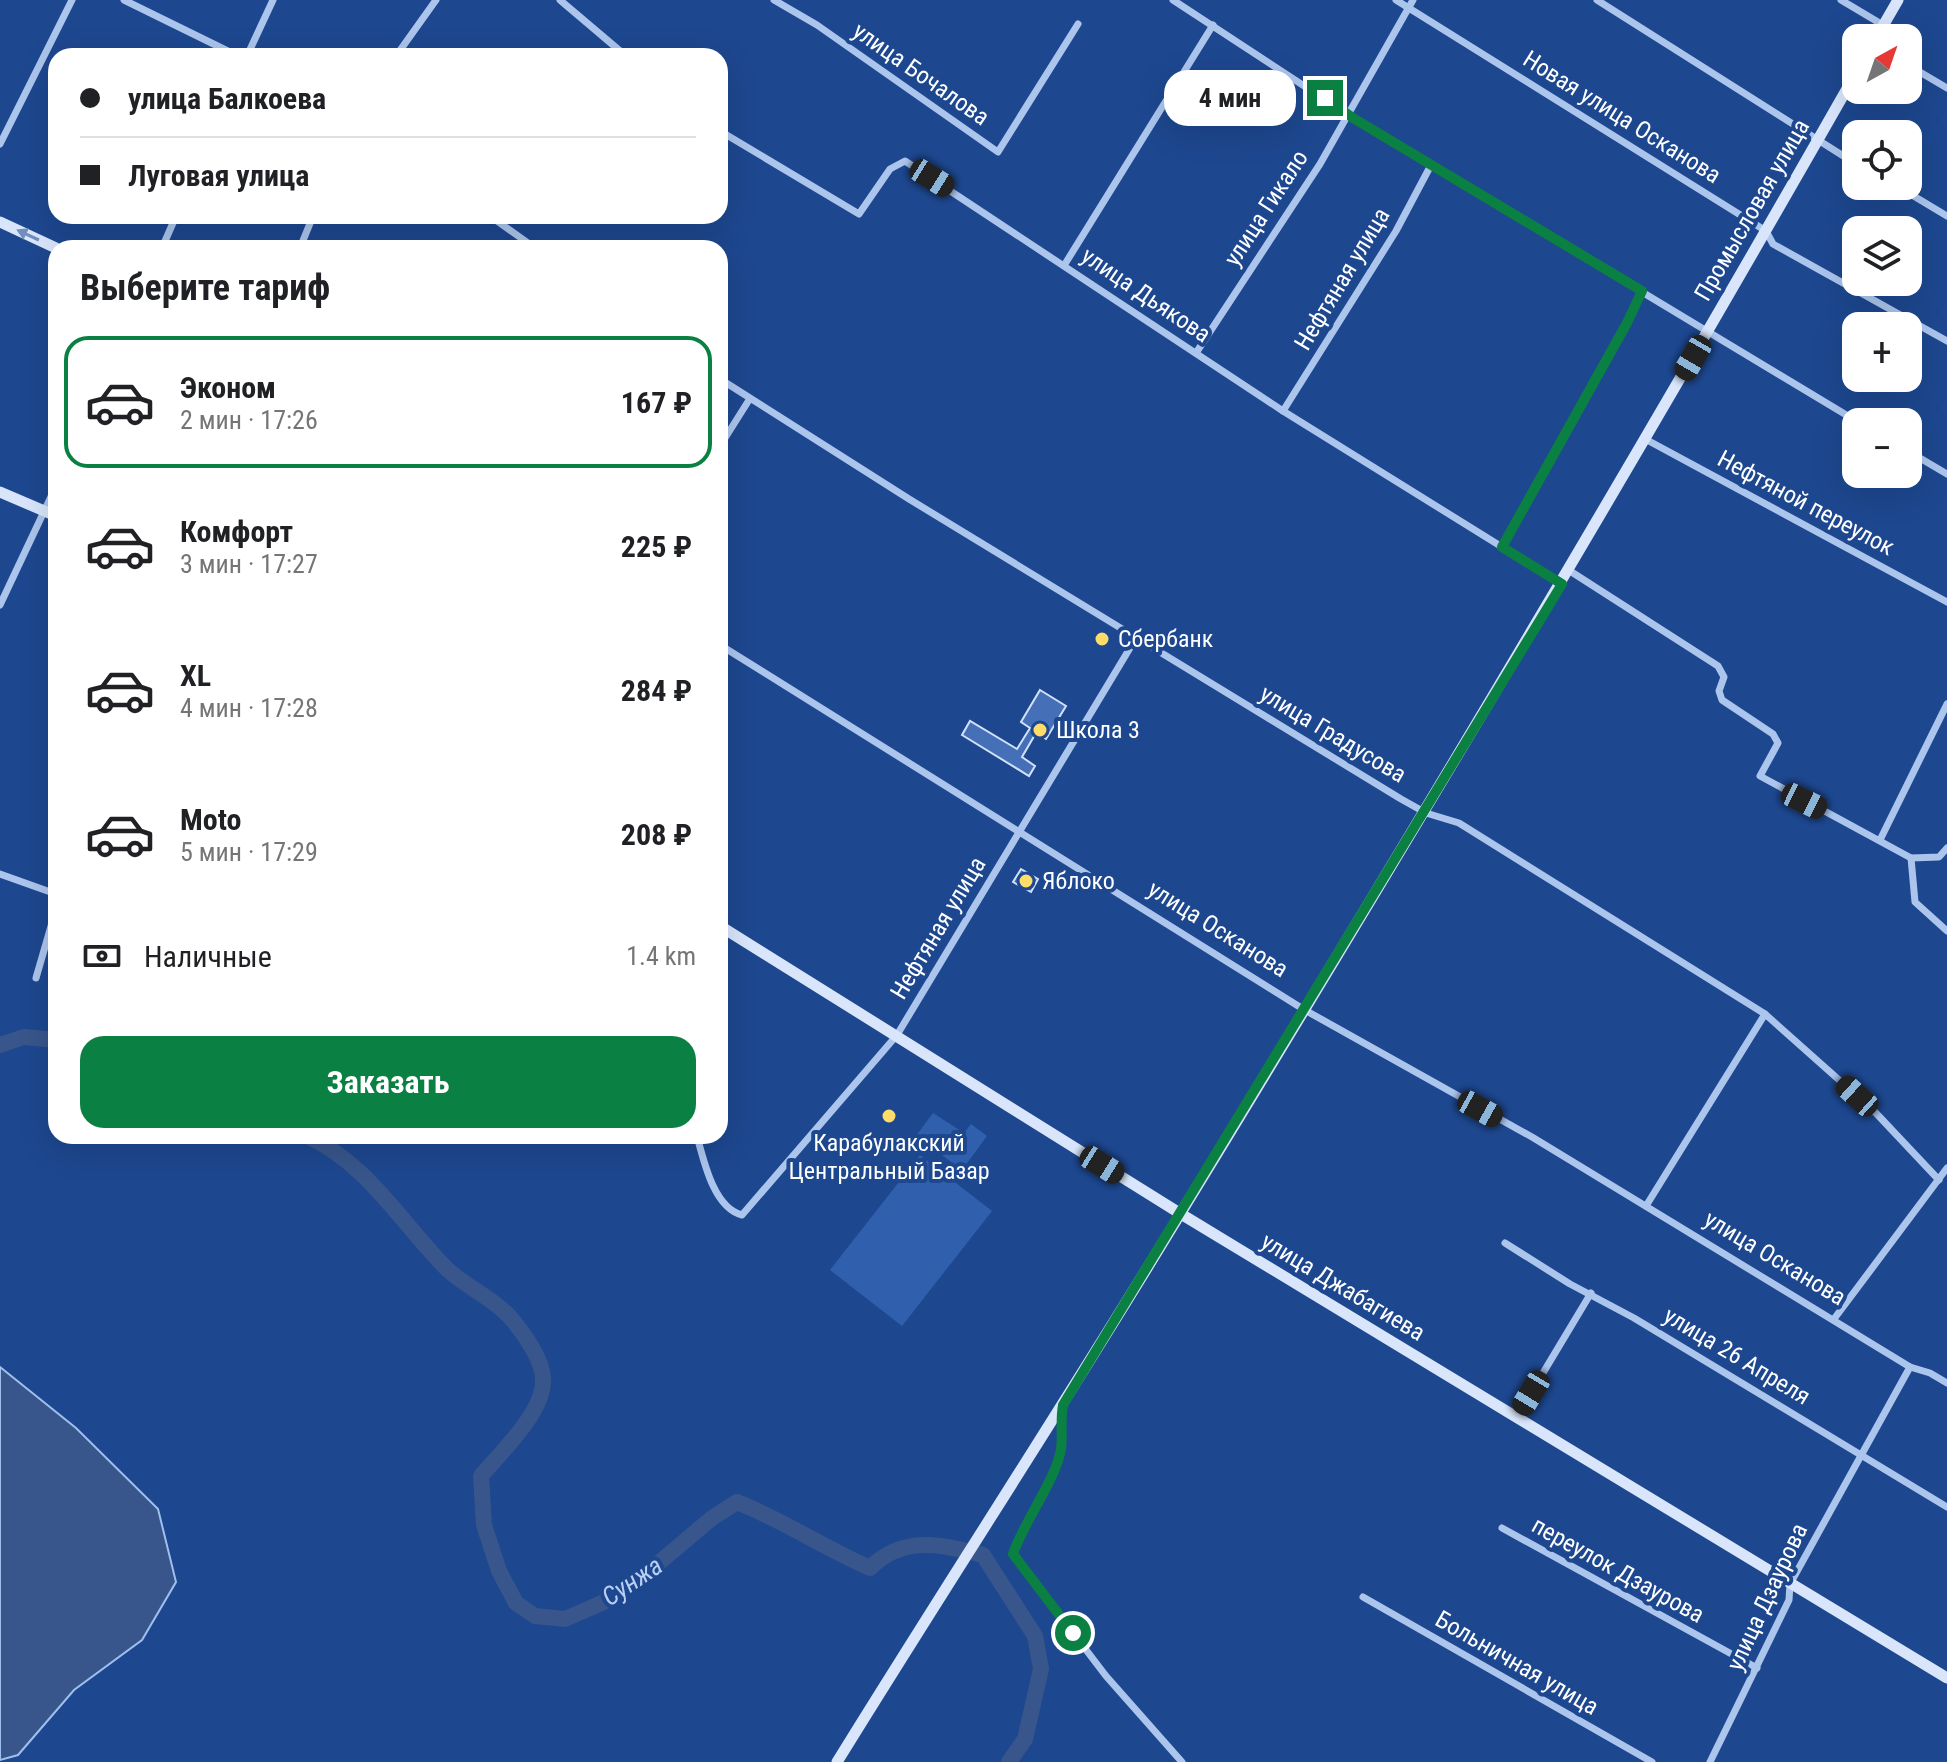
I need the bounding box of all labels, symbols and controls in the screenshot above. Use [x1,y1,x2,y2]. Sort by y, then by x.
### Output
street label: улица Бочалова [848,17,994,131]
north arrow [1842,24,1922,104]
map controls [1842,24,1922,488]
street label: Новая улица Осканова [1518,45,1726,189]
callout: 4 мин [1165,70,1297,126]
route end [1307,80,1343,116]
text: улица Балкоева [128,81,326,116]
text: 4 мин [1199,83,1261,113]
street label: Промысловая улица [1689,114,1815,306]
button: locate [1842,120,1922,200]
street label: улица Гикало [1218,145,1314,271]
car [905,155,959,201]
text: Луговая улица [128,158,310,193]
street label: Нефтяная улица [1289,203,1395,355]
button: layers [1842,216,1922,296]
one-way arrow [17,228,40,242]
street label: улица Дьякова [1076,242,1216,348]
text: Выберите тариф [80,267,330,309]
button: + [1842,312,1922,392]
car [1671,331,1715,385]
icon: car [84,366,156,438]
text: Эконом [180,370,276,405]
text: 167 ₽ [621,385,692,420]
text: 2 мин · 17:26 [180,405,318,435]
button: − [1842,408,1922,488]
street label: Нефтяной переулок [1713,445,1899,562]
icon: car [84,510,156,582]
text: Комфорт [180,514,293,549]
text: 225 ₽ [621,529,692,564]
text: 3 мин · 17:27 [180,549,318,579]
place label: Сбербанк [1118,625,1214,653]
marker: Сбербанк [1093,630,1111,648]
icon: car [84,654,156,726]
text: XL [180,658,211,693]
text: 284 ₽ [621,673,692,708]
street label: улица Градусова [1255,679,1411,789]
text: 4 мин · 17:28 [180,693,318,723]
place label: Школа 3 [1056,716,1140,744]
marker: Школа 3 [1031,721,1049,739]
car [1777,780,1831,822]
icon: car [84,798,156,870]
text: Moto [180,802,241,837]
text: 208 ₽ [621,817,692,852]
text: 5 мин · 17:29 [180,837,318,867]
street label: Нефтяная улица [885,852,991,1004]
place label: Яблоко [1042,867,1115,895]
marker: Яблоко [1017,872,1035,890]
street label: улица Осканова [1143,875,1293,983]
icon: cash [80,934,124,978]
text: Наличные [144,939,272,974]
text: 1.4 km [626,941,696,971]
button: Заказать [80,1036,696,1128]
car [1831,1071,1883,1121]
car [1453,1087,1507,1131]
marker: Карабулакский Центральный Базар [880,1107,898,1125]
place label: Карабулакский Центральный Базар [788,1129,990,1185]
car [1075,1142,1129,1188]
street label: улица Осканова [1699,1205,1851,1311]
street label: улица Джабагиева [1256,1227,1430,1347]
street label: улица 26 Апреля [1659,1301,1815,1411]
car [1508,1366,1554,1420]
street label: переулок Дзаурова [1527,1511,1709,1629]
street label: улица Дзаурова [1721,1519,1813,1675]
water label: Сунжа [596,1550,668,1612]
street label: Больничная улица [1430,1605,1604,1721]
route start [1055,1615,1091,1651]

